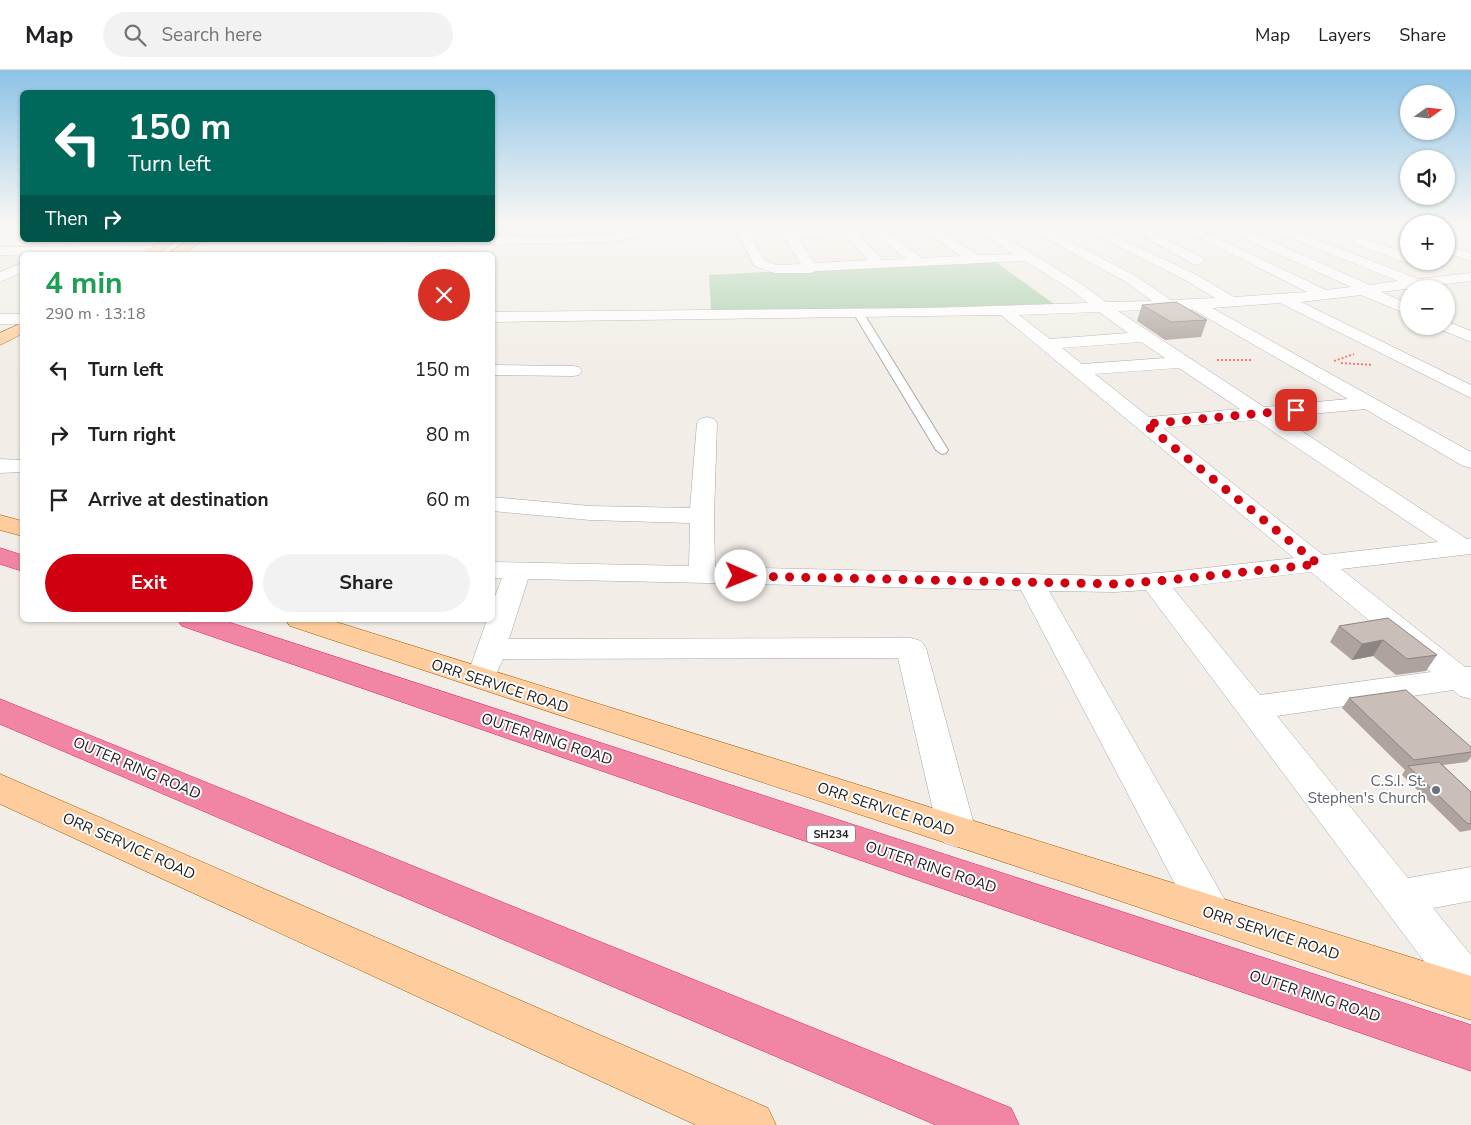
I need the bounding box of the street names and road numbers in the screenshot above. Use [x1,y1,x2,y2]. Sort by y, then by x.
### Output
street label: ORR SERVICE ROAD [429,654,571,718]
street label: OUTER RING ROAD [479,708,615,770]
street label: OUTER RING ROAD [70,732,204,804]
street label: ORR SERVICE ROAD [815,777,957,841]
street label: ORR SERVICE ROAD [59,808,199,884]
road number: SH234 [807,826,855,842]
street label: OUTER RING ROAD [863,836,999,898]
street label: ORR SERVICE ROAD [1200,901,1342,965]
street label: OUTER RING ROAD [1247,965,1383,1027]

